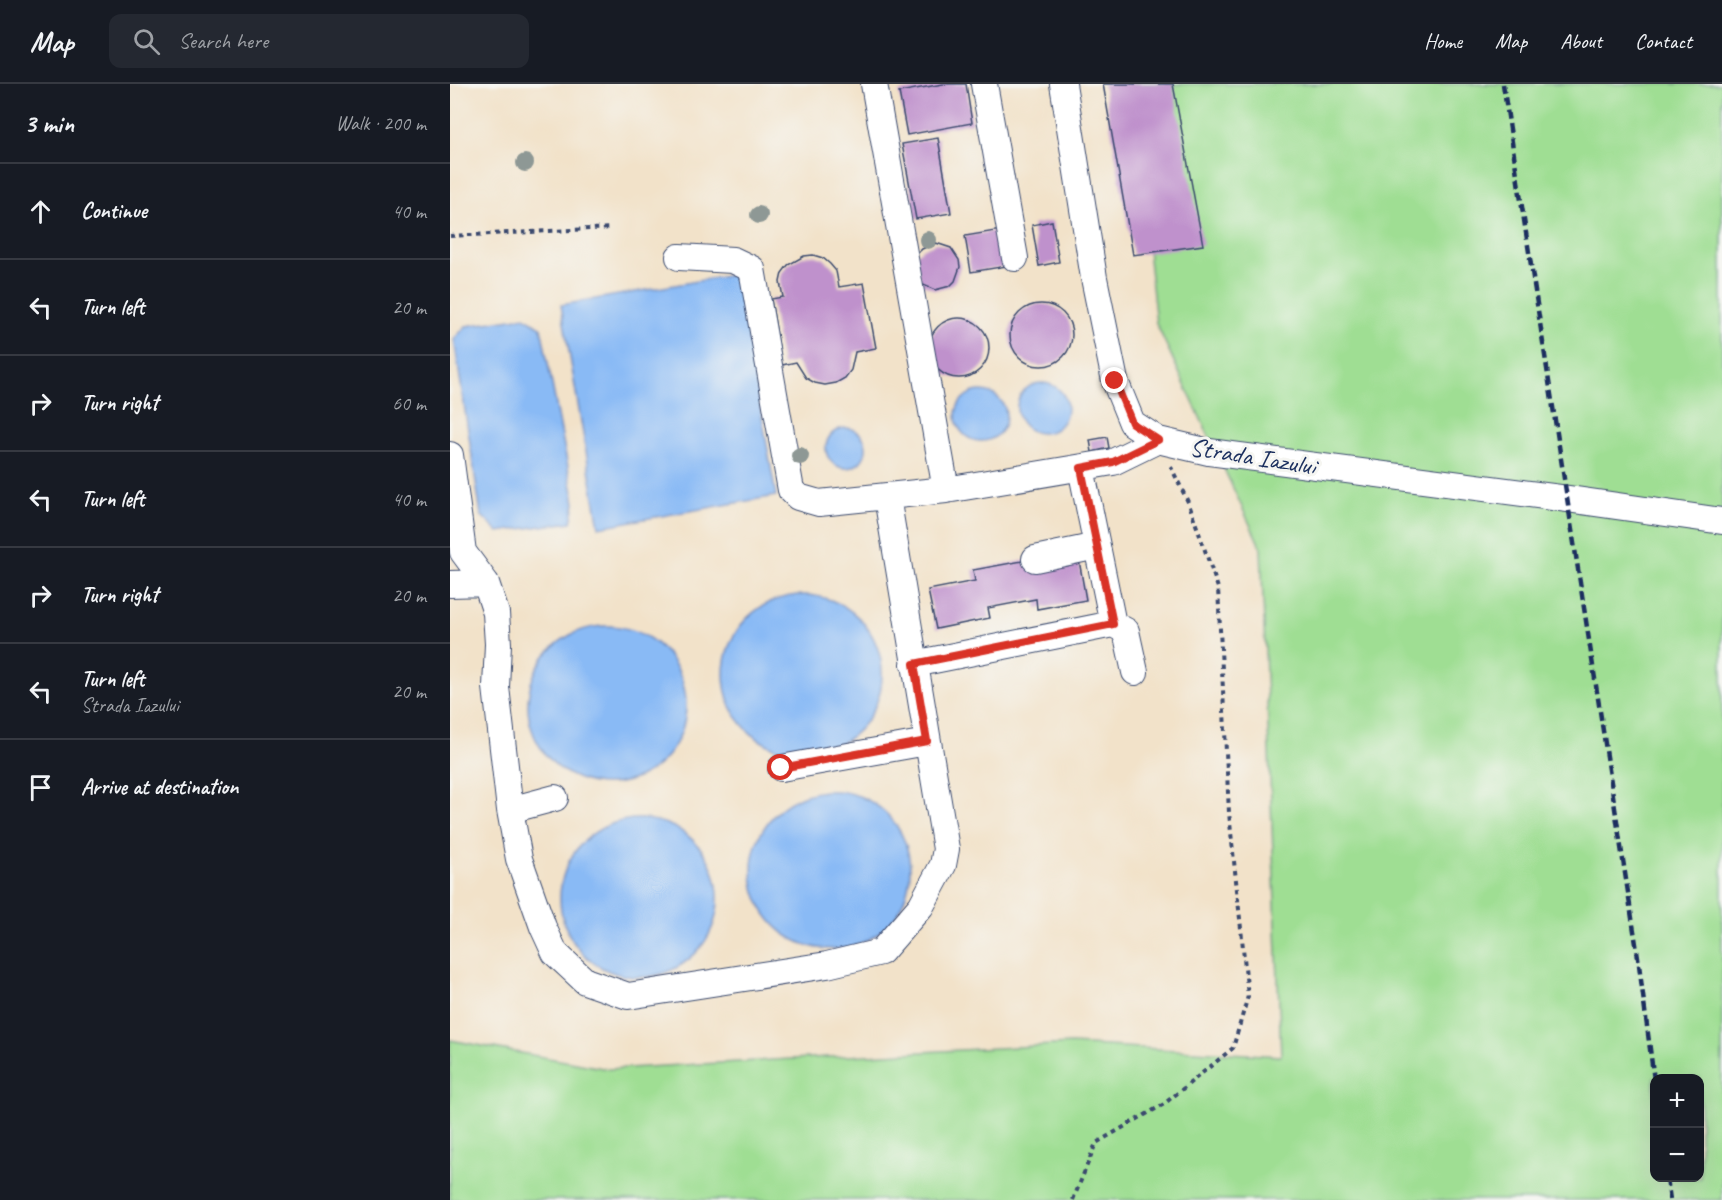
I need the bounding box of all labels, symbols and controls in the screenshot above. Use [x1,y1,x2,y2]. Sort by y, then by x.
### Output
search box [109,14,529,68]
text: Map [30,24,73,59]
icon: search [130,25,163,58]
text: Search here [178,27,268,55]
text: Home [1424,28,1462,54]
text: Map [1495,28,1527,54]
text: About [1560,28,1602,54]
text: Contact [1635,28,1692,54]
text: 3 min [24,107,74,140]
text: Walk · 200 m [336,111,426,136]
icon: ahead [24,195,57,228]
text: Continue [81,197,147,225]
text: 40 m [392,199,426,224]
icon: left [24,291,57,324]
text: Turn left [81,293,145,321]
text: 20 m [392,295,426,320]
route end [1101,367,1127,393]
icon: right [24,387,57,420]
text: Turn right [81,389,158,417]
text: 60 m [392,391,426,416]
street label: Strada Iazului [1188,430,1321,483]
icon: left [24,483,57,516]
text: Turn left [81,485,145,513]
text: 40 m [392,487,426,512]
icon: right [24,579,57,612]
text: Turn right [81,581,158,609]
text: 20 m [392,583,426,608]
text: Turn left [81,665,145,693]
icon: left [24,675,57,708]
text: 20 m [392,679,426,704]
text: Strada Iazului [81,693,179,718]
route start [767,754,793,780]
icon: arrive [24,771,57,804]
text: Arrive at destination [81,773,238,801]
map controls [1650,1074,1704,1182]
button: + [1650,1074,1704,1128]
button: − [1650,1128,1704,1182]

